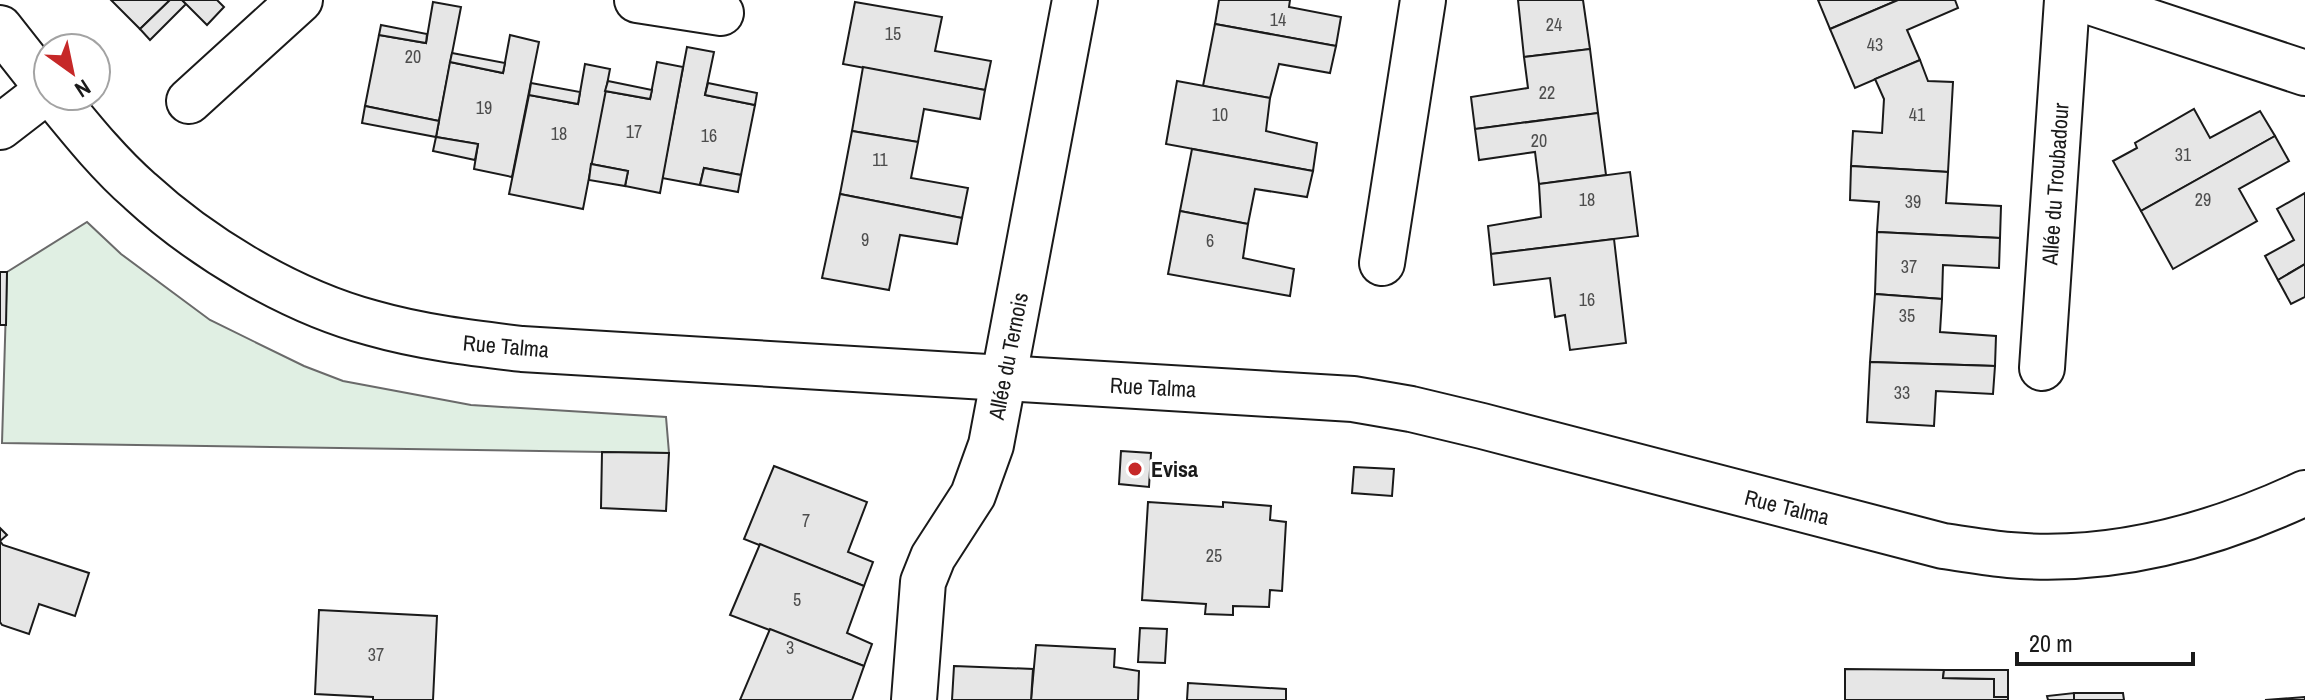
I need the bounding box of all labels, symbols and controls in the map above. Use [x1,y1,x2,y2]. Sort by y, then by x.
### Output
house number: 14 [1270,7,1286,32]
house number: 24 [1546,12,1562,37]
house number: 15 [885,21,901,46]
north arrow [32,32,112,112]
house number: 43 [1867,32,1883,57]
house number: 20 [405,44,421,69]
text: N [69,73,97,105]
house number: 22 [1539,80,1555,105]
house number: 19 [476,95,492,120]
house number: 10 [1212,102,1228,127]
house number: 41 [1909,102,1926,127]
street label: Allée du Troubadour [2034,102,2076,267]
house number: 17 [626,119,642,144]
house number: 18 [551,121,567,146]
house number: 16 [701,123,717,148]
house number: 20 [1531,128,1547,153]
house number: 31 [2175,142,2192,167]
house number: 11 [872,147,888,172]
house number: 18 [1579,187,1595,212]
house number: 29 [2195,187,2211,212]
house number: 39 [1905,189,1921,214]
house number: 9 [861,227,869,252]
house number: 6 [1206,228,1214,253]
house number: 37 [1901,254,1917,279]
house number: 16 [1579,287,1595,312]
street label: Allée du Ternois [981,290,1035,423]
house number: 35 [1899,303,1915,328]
street label: Rue Talma [462,327,550,365]
street label: Rue Talma [1109,370,1197,404]
house number: 33 [1894,380,1910,405]
place label: Evisa [1151,454,1198,484]
marker: Evisa [1126,460,1144,478]
street label: Rue Talma [1742,482,1832,532]
house number: 7 [802,508,810,533]
house number: 25 [1206,543,1222,568]
house number: 5 [793,587,801,612]
scale bar [2017,616,2193,666]
text: 20 m [2029,627,2073,659]
house number: 3 [786,635,794,660]
house number: 37 [368,642,384,667]

